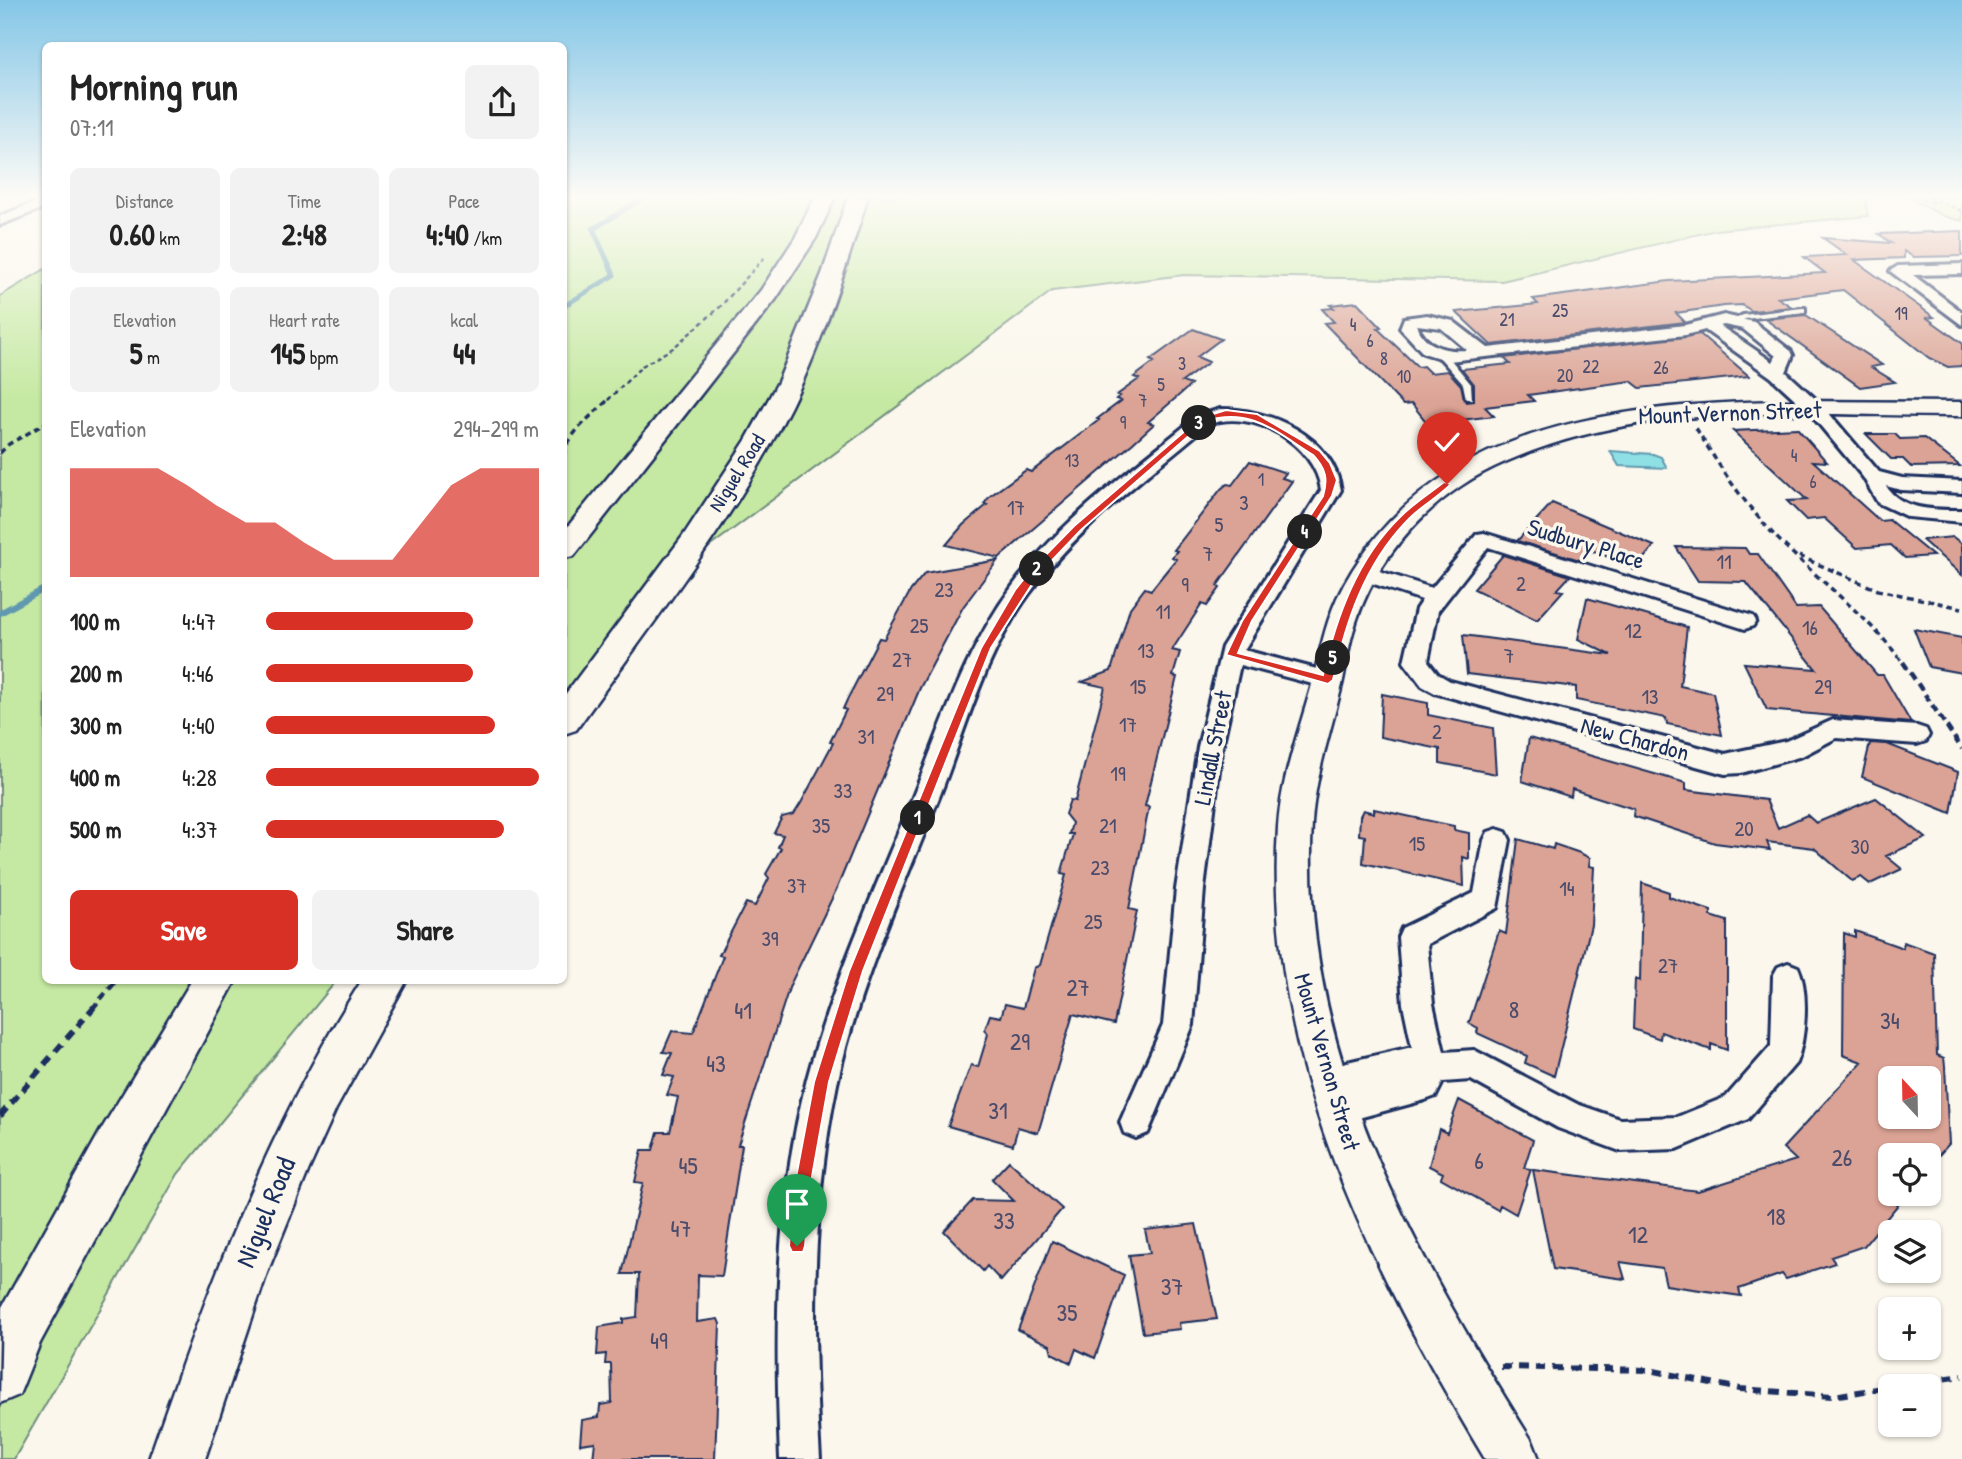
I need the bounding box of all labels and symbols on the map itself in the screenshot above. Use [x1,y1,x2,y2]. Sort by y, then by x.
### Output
house number: 25 [1552,298,1568,323]
house number: 19 [1894,301,1908,326]
house number: 21 [1500,307,1514,332]
house number: 4 [1350,312,1357,337]
house number: 6 [1366,328,1374,353]
house number: 8 [1380,346,1388,371]
house number: 3 [1178,351,1186,376]
house number: 22 [1583,354,1600,379]
house number: 26 [1653,355,1669,380]
house number: 20 [1557,363,1573,388]
house number: 10 [1397,364,1411,389]
house number: 5 [1157,372,1165,397]
house number: 7 [1139,388,1148,413]
street label: Mount Vernon Street [1638,393,1823,431]
pin: 3 [1182,406,1216,440]
house number: 9 [1120,410,1127,435]
pin [1417,412,1477,484]
street label: Niguel Road [701,428,772,517]
house number: 4 [1791,443,1798,468]
house number: 13 [1065,448,1079,473]
house number: 1 [1258,467,1264,492]
house number: 6 [1809,469,1817,494]
house number: 3 [1239,488,1249,517]
house number: 17 [1007,493,1025,522]
house number: 5 [1215,510,1224,539]
street label: Sudbury Place [1524,510,1649,576]
pin: 4 [1288,514,1322,550]
house number: 7 [1203,539,1213,568]
house number: 11 [1716,547,1732,576]
pin: 2 [1020,552,1054,586]
house number: 2 [1516,569,1526,598]
house number: 9 [1181,570,1189,599]
house number: 23 [934,575,954,604]
house number: 11 [1155,597,1171,626]
house number: 25 [910,611,928,640]
house number: 16 [1802,613,1818,642]
house number: 12 [1624,616,1642,645]
house number: 13 [1137,636,1155,665]
pin: 5 [1316,640,1350,676]
house number: 7 [1504,641,1514,670]
house number: 27 [892,645,912,674]
house number: 15 [1130,672,1146,701]
house number: 29 [1814,672,1832,701]
house number: 29 [876,679,894,708]
house number: 13 [1641,682,1659,711]
street label: Lindall Street [1185,687,1239,808]
street label: New Chardon [1578,708,1693,768]
house number: 17 [1119,710,1137,739]
house number: 2 [1432,717,1442,746]
house number: 31 [857,722,875,751]
house number: 19 [1110,759,1126,788]
house number: 33 [834,776,852,805]
pin: 1 [900,800,936,836]
house number: 35 [812,811,830,840]
house number: 21 [1099,811,1117,840]
house number: 20 [1734,814,1754,843]
house number: 15 [1409,829,1425,858]
house number: 30 [1851,832,1869,861]
house number: 23 [1090,853,1110,882]
house number: 37 [787,871,807,900]
house number: 14 [1559,874,1575,903]
house number: 25 [1084,907,1102,936]
house number: 39 [761,924,779,953]
house number: 27 [1658,951,1678,980]
street label: Mount Vernon Street [1287,969,1369,1155]
house number: 27 [1066,971,1090,1003]
house number: 8 [1509,993,1519,1025]
house number: 41 [734,994,752,1026]
house number: 34 [1880,1004,1900,1036]
house number: 29 [1010,1025,1030,1057]
house number: 43 [706,1047,726,1079]
north arrow [1878,1066,1941,1129]
house number: 31 [988,1094,1008,1126]
house number: 26 [1832,1141,1852,1173]
house number: 6 [1474,1144,1484,1176]
house number: 45 [678,1149,698,1181]
street label: Niguel Road [226,1151,304,1273]
pin [767,1174,827,1246]
house number: 18 [1766,1200,1786,1232]
house number: 33 [993,1204,1015,1236]
house number: 47 [671,1212,691,1244]
house number: 12 [1628,1218,1648,1250]
house number: 37 [1161,1270,1183,1302]
house number: 35 [1057,1296,1077,1328]
house number: 49 [650,1324,668,1356]

